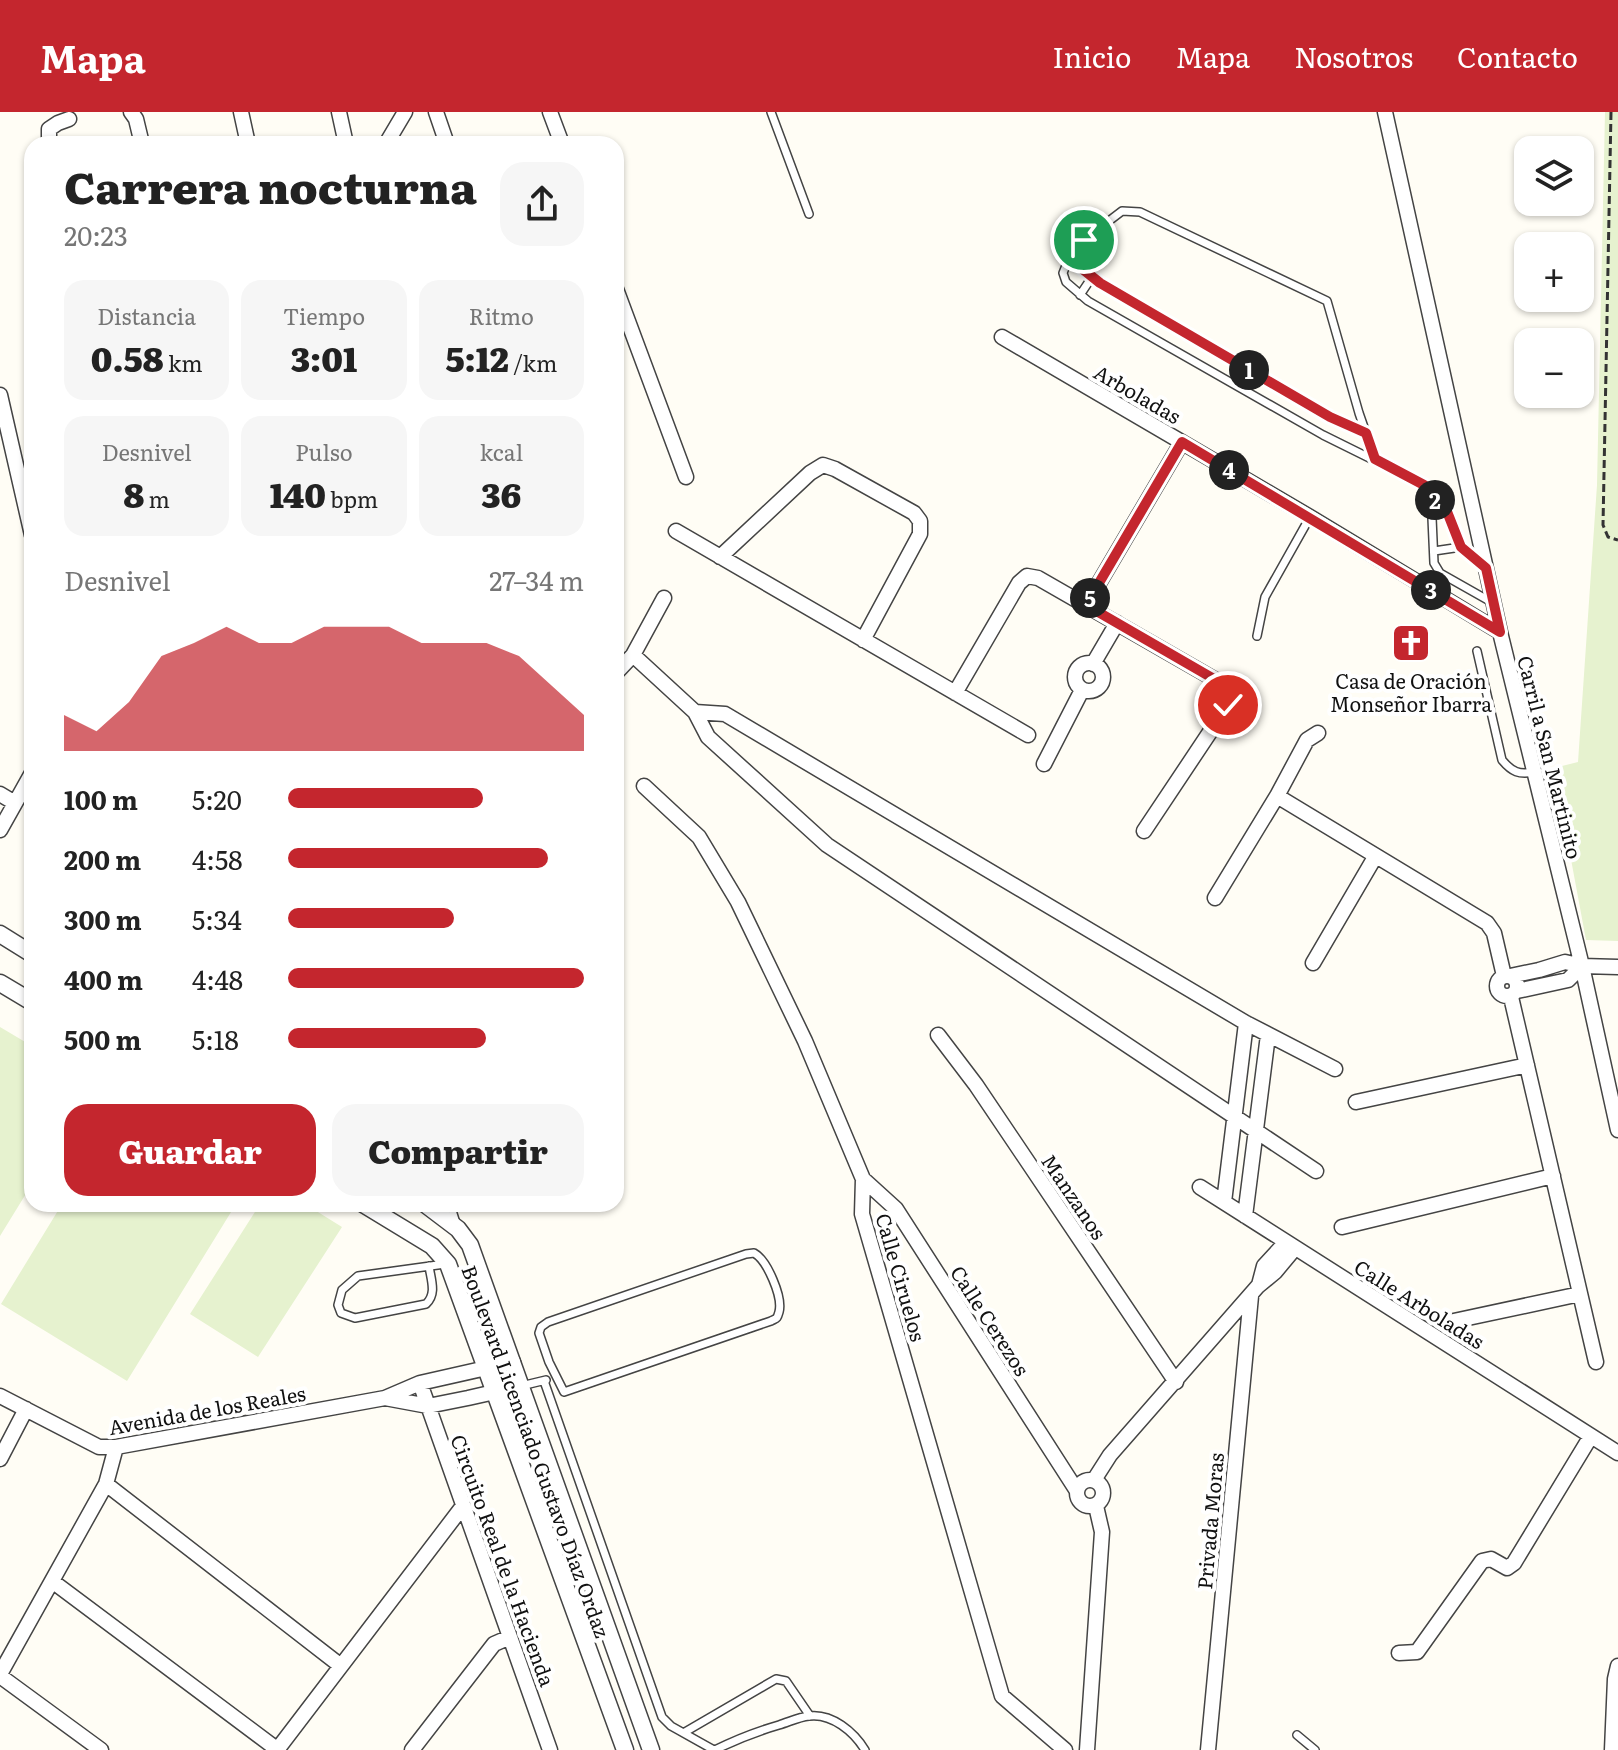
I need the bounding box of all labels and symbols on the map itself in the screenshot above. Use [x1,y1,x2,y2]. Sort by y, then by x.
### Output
pin [1050,206,1118,274]
pin: 1 [1229,350,1269,390]
street label: Arboladas [1089,356,1187,430]
pin: 4 [1209,450,1249,490]
pin: 2 [1415,480,1455,520]
pin: 3 [1411,570,1451,610]
pin: 5 [1070,578,1110,618]
church icon: Casa de Oración Monseñor Ibarra [1390,622,1432,664]
street label: Carril a San Martinito [1511,652,1591,862]
place label: Casa de Oración Monseñor Ibarra [1330,665,1492,718]
pin [1194,671,1262,739]
street label: Manzanos [1035,1147,1115,1245]
street label: Calle Ciruelos [869,1209,935,1345]
street label: Calle Arboladas [1349,1251,1491,1355]
street label: Calle Cerezos [944,1259,1038,1381]
street label: Boulevard Licenciado Gustavo Díaz Ordaz [455,1261,619,1642]
street label: Avenida de los Reales [106,1377,308,1441]
street label: Circuito Real de la Hacienda [444,1430,564,1691]
street label: Privada Moras [1188,1451,1230,1591]

